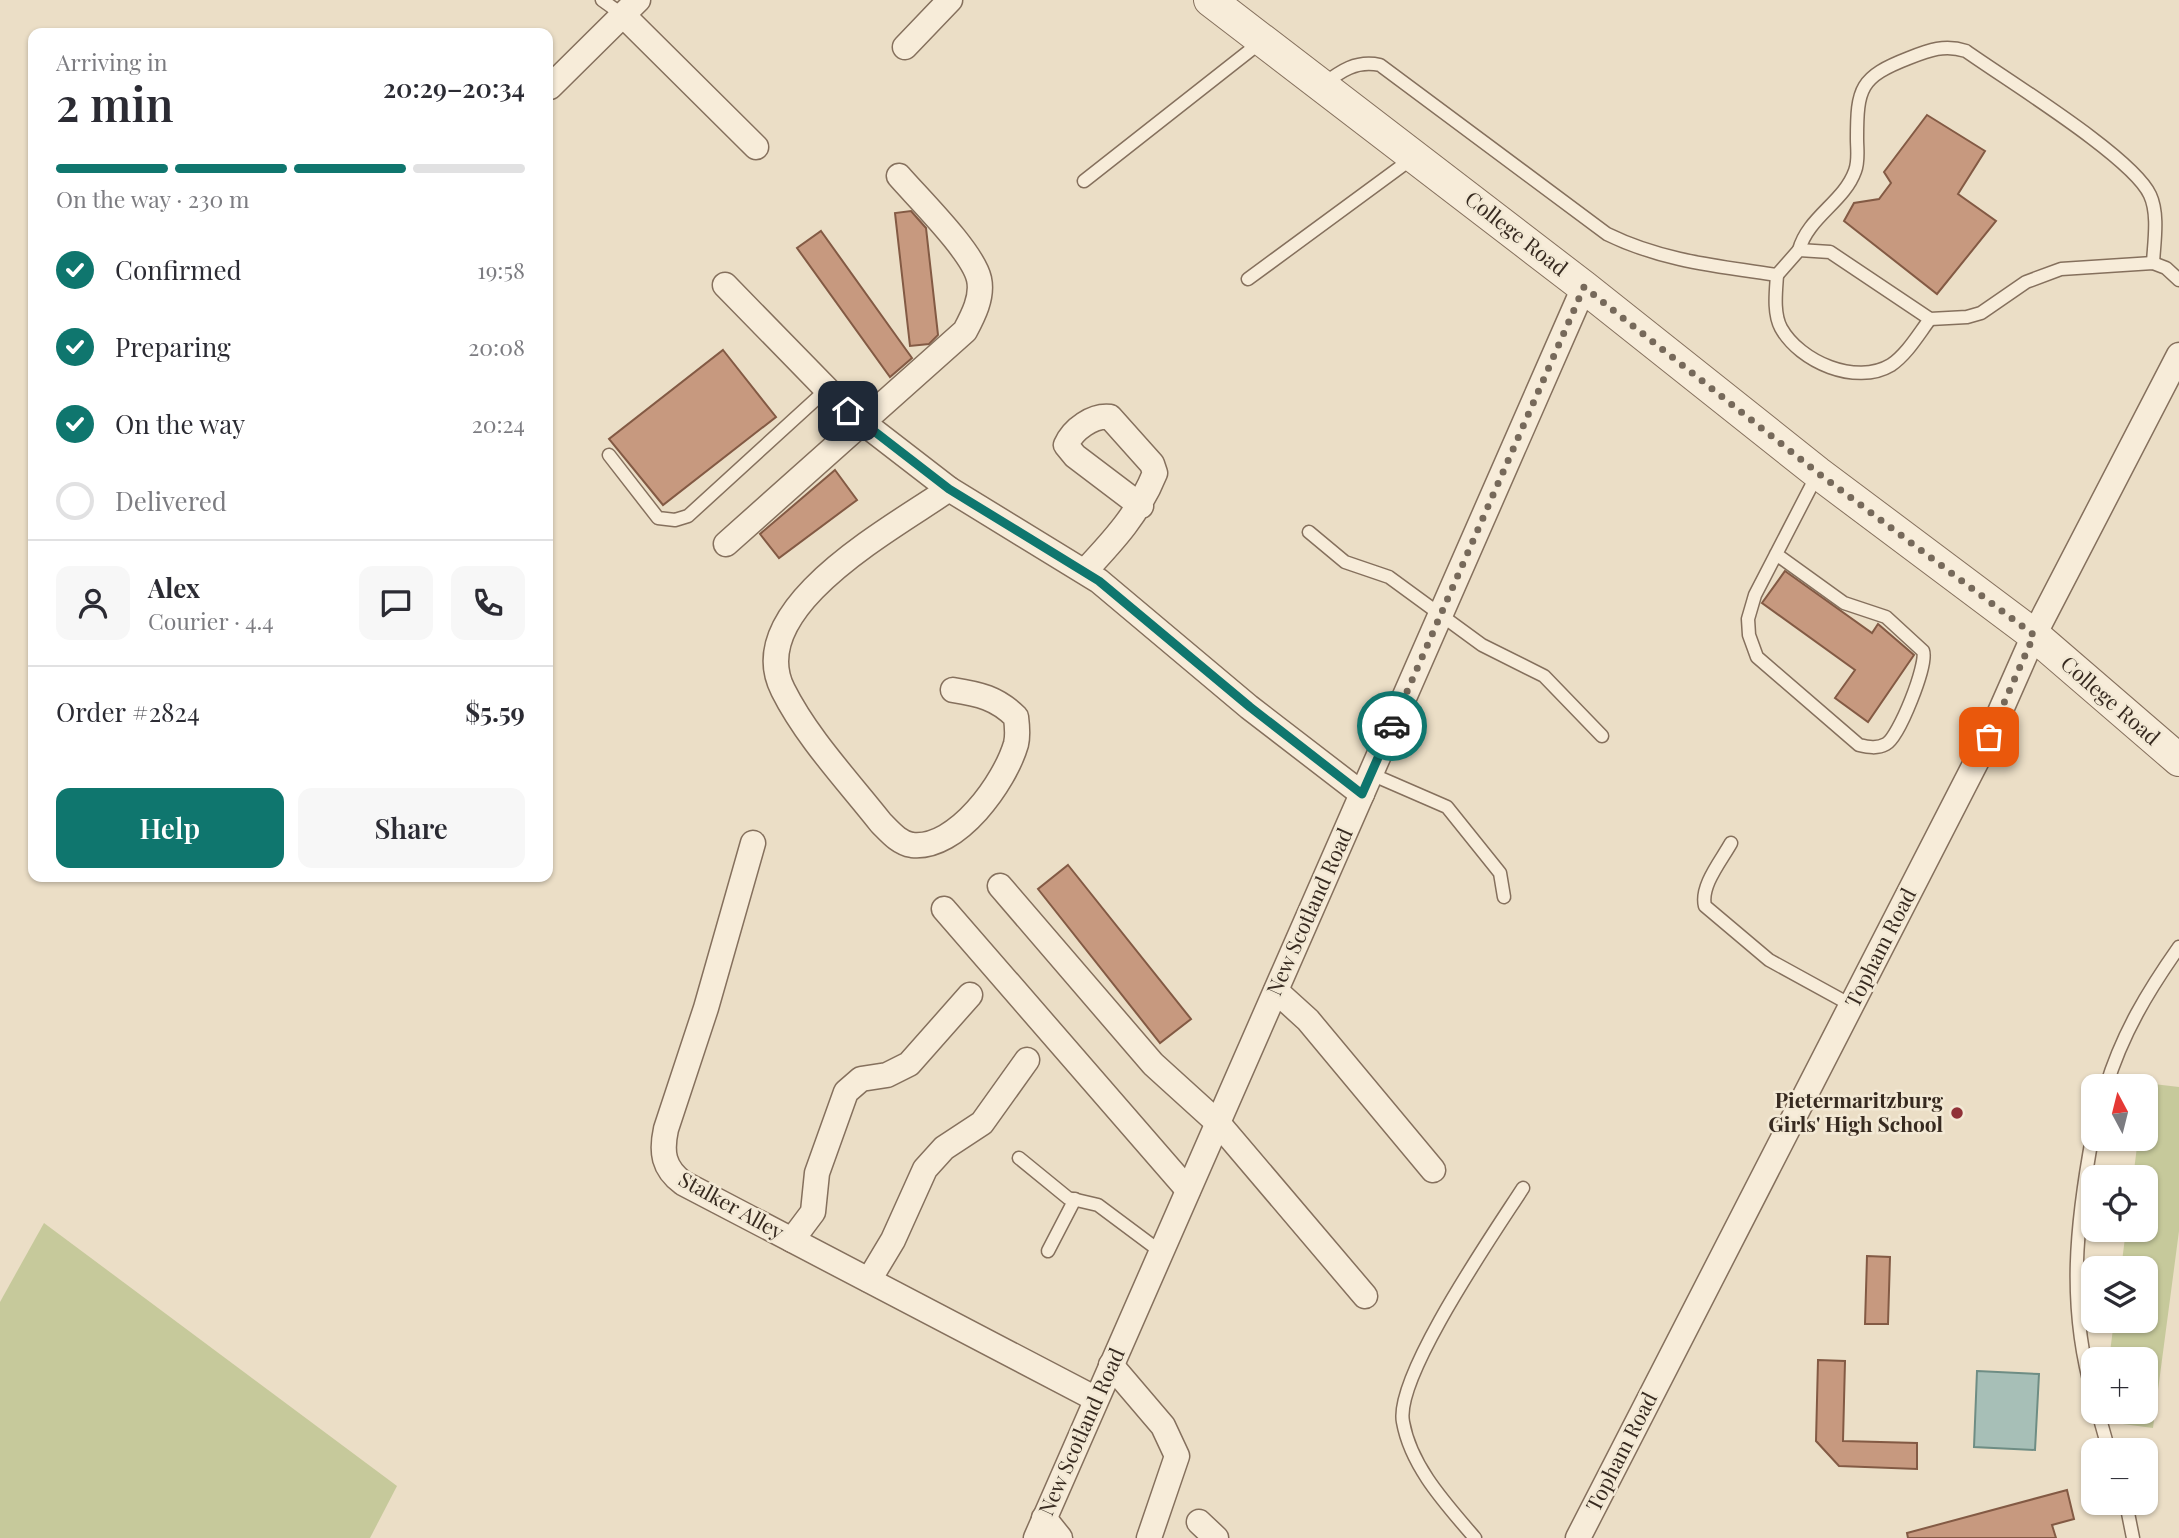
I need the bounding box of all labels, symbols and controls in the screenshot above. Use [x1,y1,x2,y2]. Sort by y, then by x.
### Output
text: Arriving in [56,46,168,77]
text: 20:29–20:34 [383,70,525,105]
text: 2 min [56,72,174,134]
text: On the way · 230 m [56,183,249,214]
street label: College Road [1460,184,1574,281]
icon: check [56,251,94,289]
text: Confirmed [115,252,242,287]
text: 19:58 [477,254,525,285]
icon: check [56,328,94,366]
text: Preparing [115,329,231,364]
text: 20:08 [468,331,525,362]
pin [818,381,878,441]
icon: home [829,392,867,430]
icon: check [56,405,94,443]
text: On the way [115,406,245,441]
text: 20:24 [472,408,525,439]
text: Delivered [115,483,227,518]
button: person [56,566,130,640]
button: chat [359,566,433,640]
button: phone [451,566,525,640]
text: Alex [148,570,200,605]
text: Courier · 4.4 [148,605,274,636]
street label: College Road [2056,649,2167,750]
courier [1357,691,1427,761]
text: Order #2824 [56,694,200,729]
text: $5.59 [465,694,525,729]
icon: car [1373,707,1411,745]
pin [1959,707,2019,767]
icon: bag [1970,718,2008,756]
button: Help [56,788,284,868]
button: Share [298,788,525,868]
street label: New Scotland Road [1259,823,1358,999]
street label: Topham Road [1837,883,1921,1012]
north arrow [2081,1074,2158,1152]
map controls [2081,1074,2158,1515]
place label: Pietermaritzburg Girls' High School [1768,1085,1943,1137]
marker: Pietermaritzburg Girls' High School [1949,1105,1965,1121]
street label: Stalker Alley [674,1164,790,1245]
button: locate [2081,1165,2158,1242]
button: layers [2081,1256,2158,1333]
street label: New Scotland Road [1031,1343,1130,1519]
button: + [2081,1347,2158,1424]
street label: Topham Road [1578,1387,1662,1516]
button: − [2081,1438,2158,1515]

